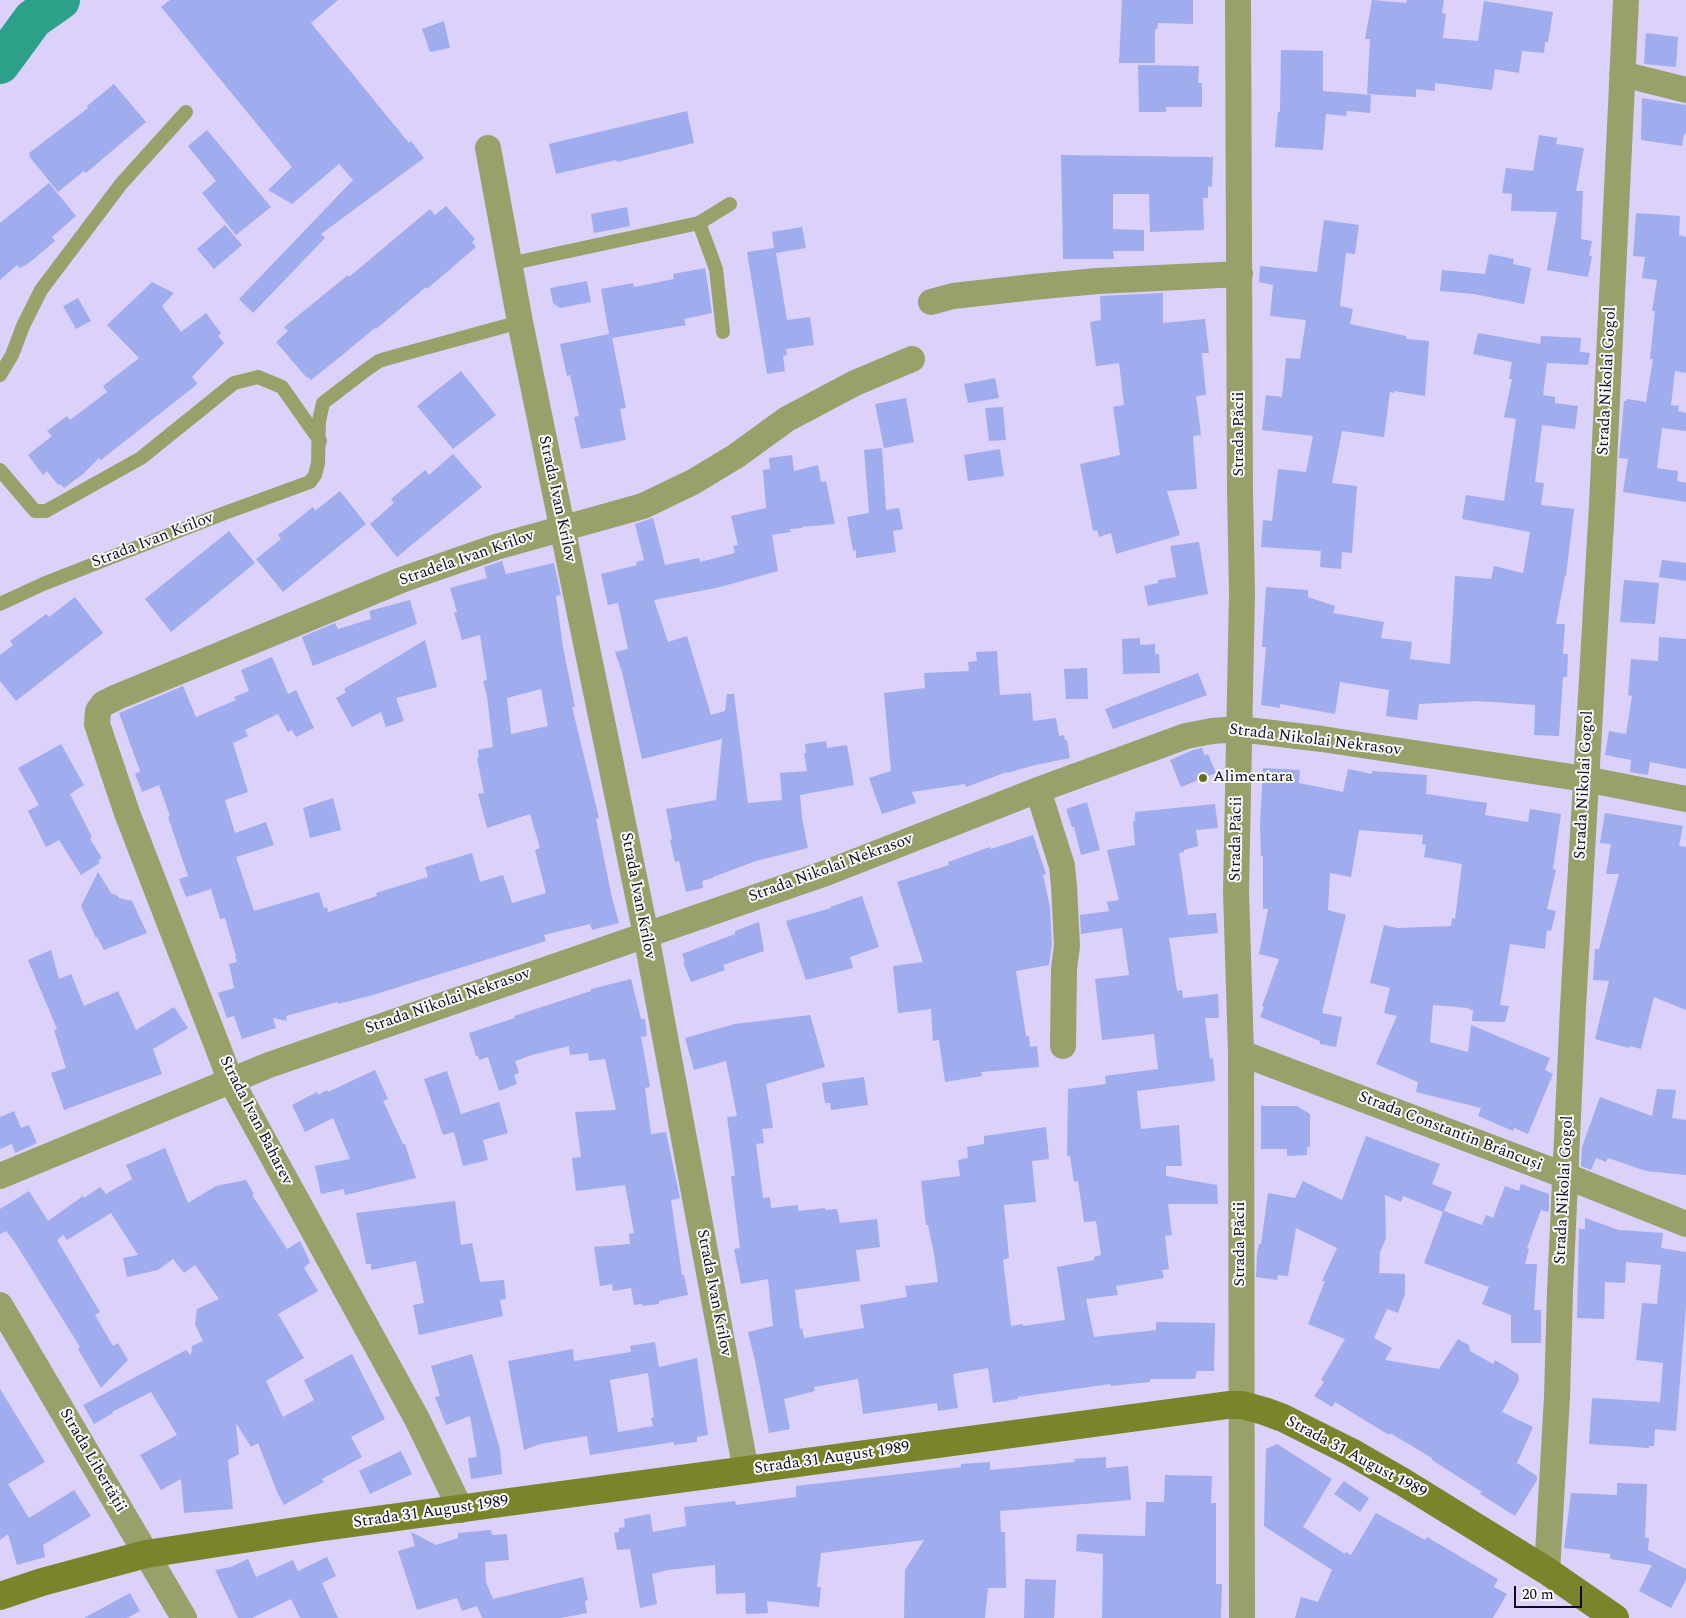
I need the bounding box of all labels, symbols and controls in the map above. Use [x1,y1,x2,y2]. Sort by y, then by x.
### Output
street label: Strada Nikolai Gogol [1595,306,1621,456]
street label: Strada Păcii [1230,392,1250,476]
street label: Strada Ivan Krîlov [533,434,579,564]
street label: Strada Ivan Krîlov [90,509,216,573]
street label: Stradela Ivan Krîlov [397,527,537,591]
street label: Strada Nikolai Gogol [1572,710,1598,860]
street label: Strada Nikolai Nekrasov [1228,721,1402,761]
place label: Alimentara [1213,768,1293,788]
marker: Alimentara [1197,772,1209,784]
street label: Strada Păcii [1227,796,1247,882]
street label: Strada Nikolai Nekrasov [746,830,916,908]
street label: Strada Ivan Krîlov [615,831,659,961]
street label: Strada Nikolai Nekrasov [363,965,533,1039]
street label: Strada Ivan Baharev [214,1053,296,1189]
street label: Strada Constantin Brâncuși [1355,1088,1545,1176]
street label: Strada Nikolai Gogol [1552,1115,1578,1265]
street label: Strada Păcii [1231,1202,1251,1286]
street label: Strada Ivan Krîlov [691,1228,735,1358]
street label: Strada Libertății [54,1406,130,1516]
street label: Strada 31 August 1989 [1282,1413,1430,1503]
street label: Strada 31 August 1989 [753,1439,911,1479]
street label: Strada 31 August 1989 [352,1493,510,1533]
scale bar [1516,1576,1584,1608]
text: 20 m [1522,1583,1554,1606]

